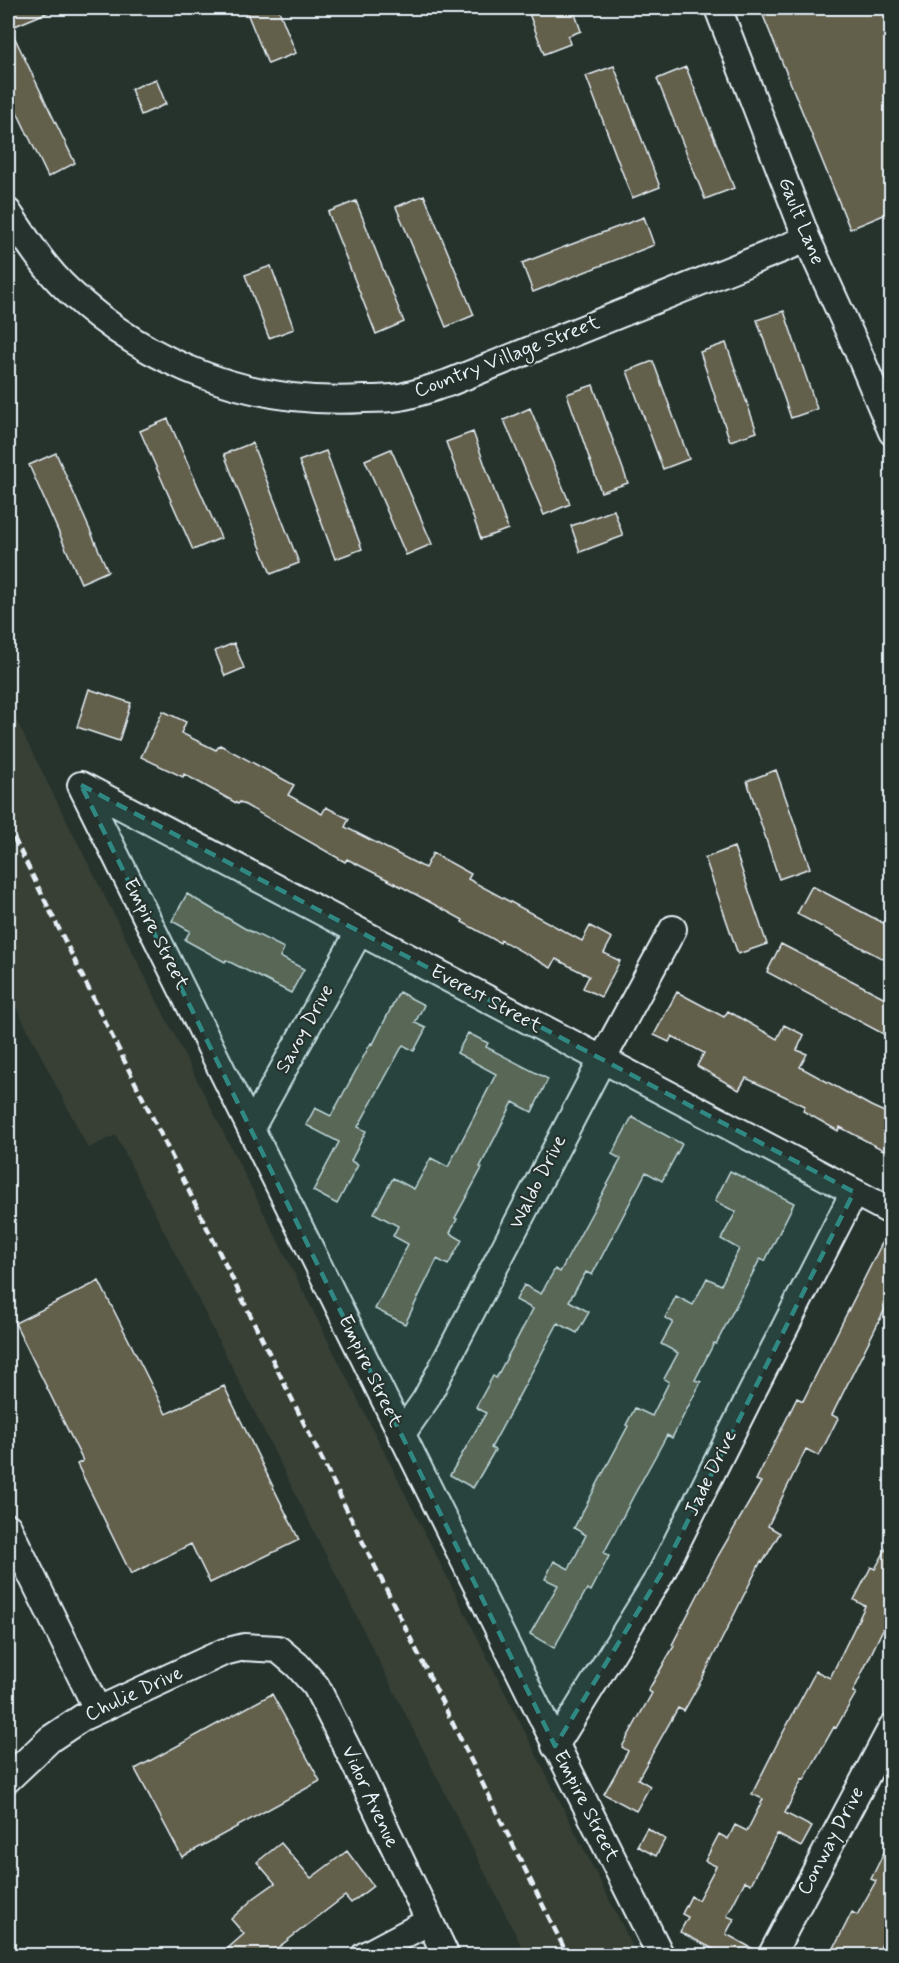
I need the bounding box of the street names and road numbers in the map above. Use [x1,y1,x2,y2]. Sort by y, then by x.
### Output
street label: Gault Lane [771,173,831,269]
street label: Country Village Street [410,309,604,406]
street label: Empire Street [116,874,196,995]
street label: Everest Street [425,958,547,1040]
street label: Savoy Drive [269,980,341,1078]
street label: Waldo Drive [503,1130,573,1234]
street label: Empire Street [331,1310,409,1432]
street label: Jade Drive [678,1425,744,1521]
street label: Chulie Drive [81,1660,187,1728]
street label: Vidor Avenue [335,1742,405,1852]
street label: Empire Street [546,1746,626,1867]
street label: Conway Drive [791,1782,871,1900]

